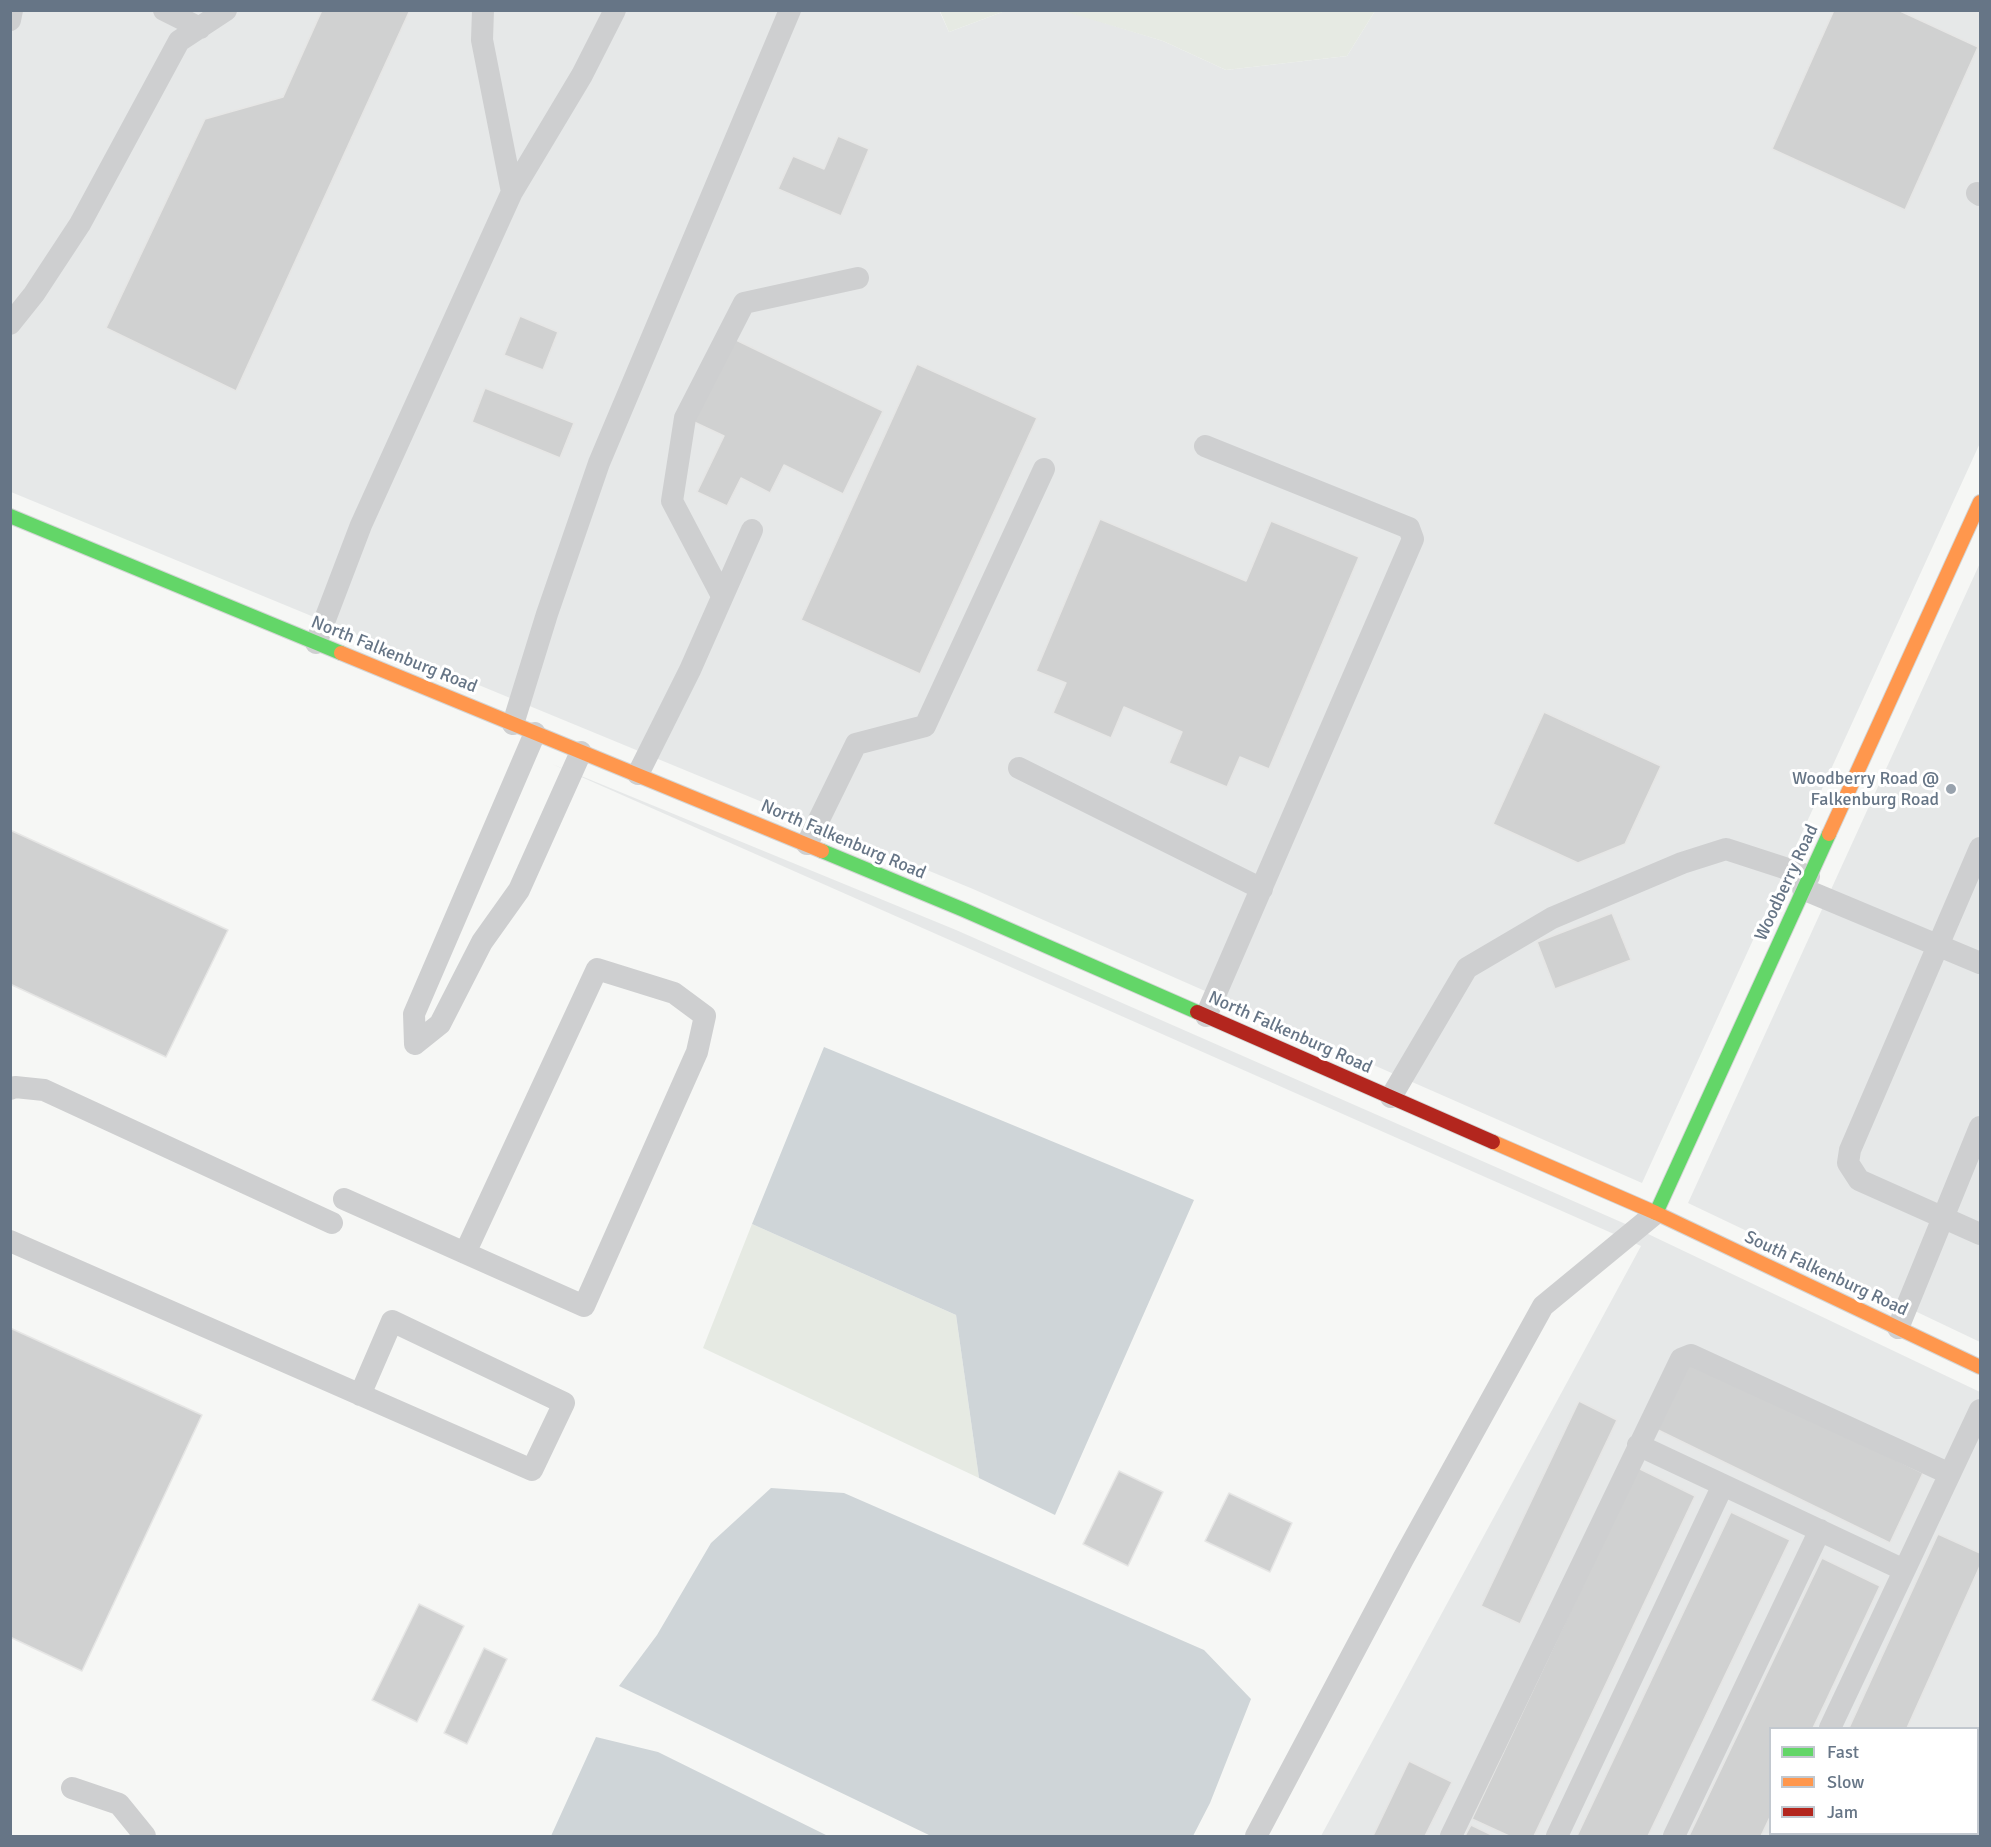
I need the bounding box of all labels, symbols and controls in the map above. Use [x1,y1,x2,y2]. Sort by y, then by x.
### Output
street label: North Falkenburg Road [308,612,480,698]
place label: Woodberry Road @ Falkenburg Road [1792,768,1939,810]
marker: Woodberry Road @ Falkenburg Road [1944,782,1958,796]
street label: North Falkenburg Road [757,795,929,885]
street label: Woodberry Road [1751,821,1823,945]
street label: North Falkenburg Road [1205,987,1375,1079]
street label: South Falkenburg Road [1741,1227,1911,1321]
legend [1769,1727,1979,1835]
text: Fast [1827,1741,1859,1763]
text: Slow [1827,1771,1864,1793]
text: Jam [1827,1801,1858,1823]

